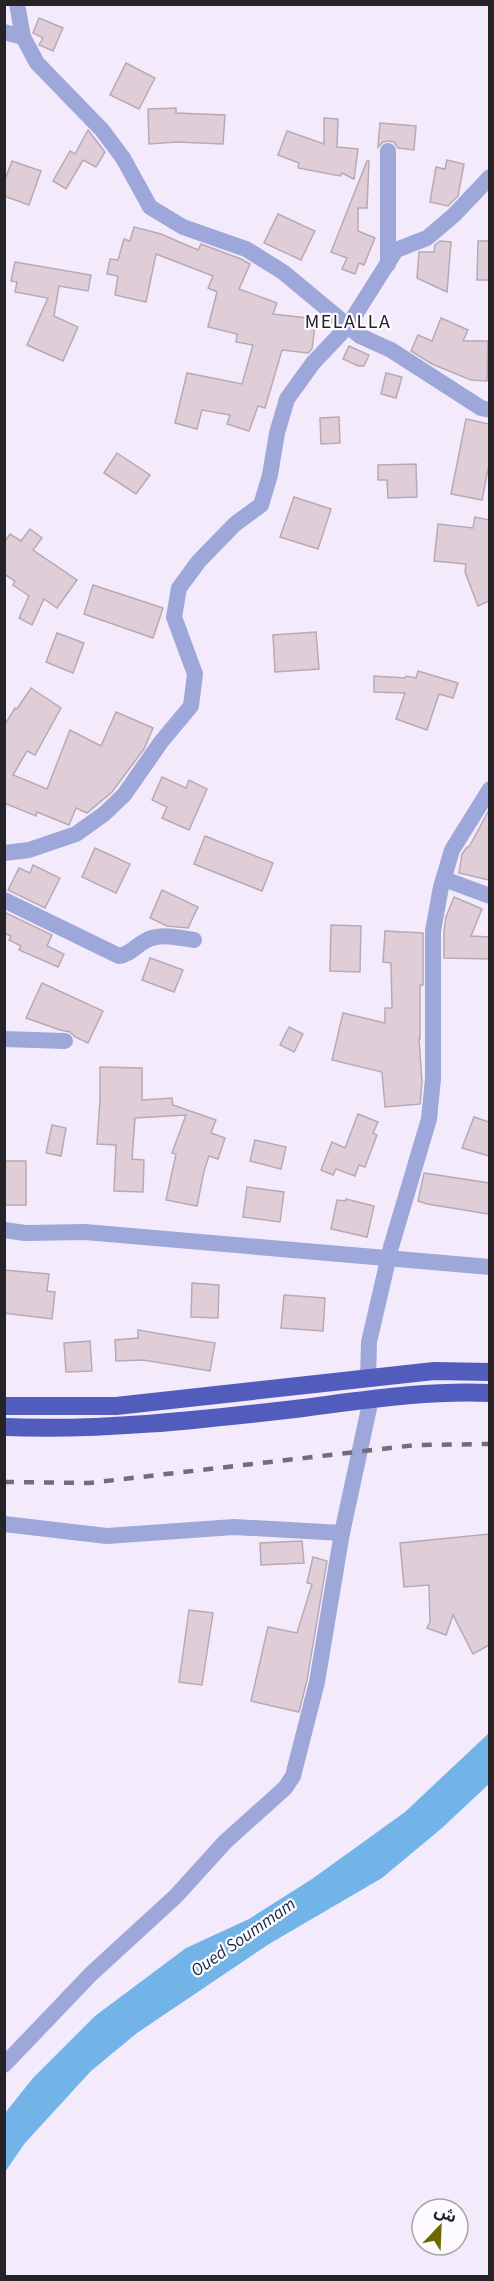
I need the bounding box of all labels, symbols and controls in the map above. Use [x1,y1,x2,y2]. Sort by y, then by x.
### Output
district label: MELALLA [305,308,391,336]
water label: Oued Soummam [186,1892,301,1983]
north arrow [410,2197,470,2257]
text: ش [431,2200,460,2229]

